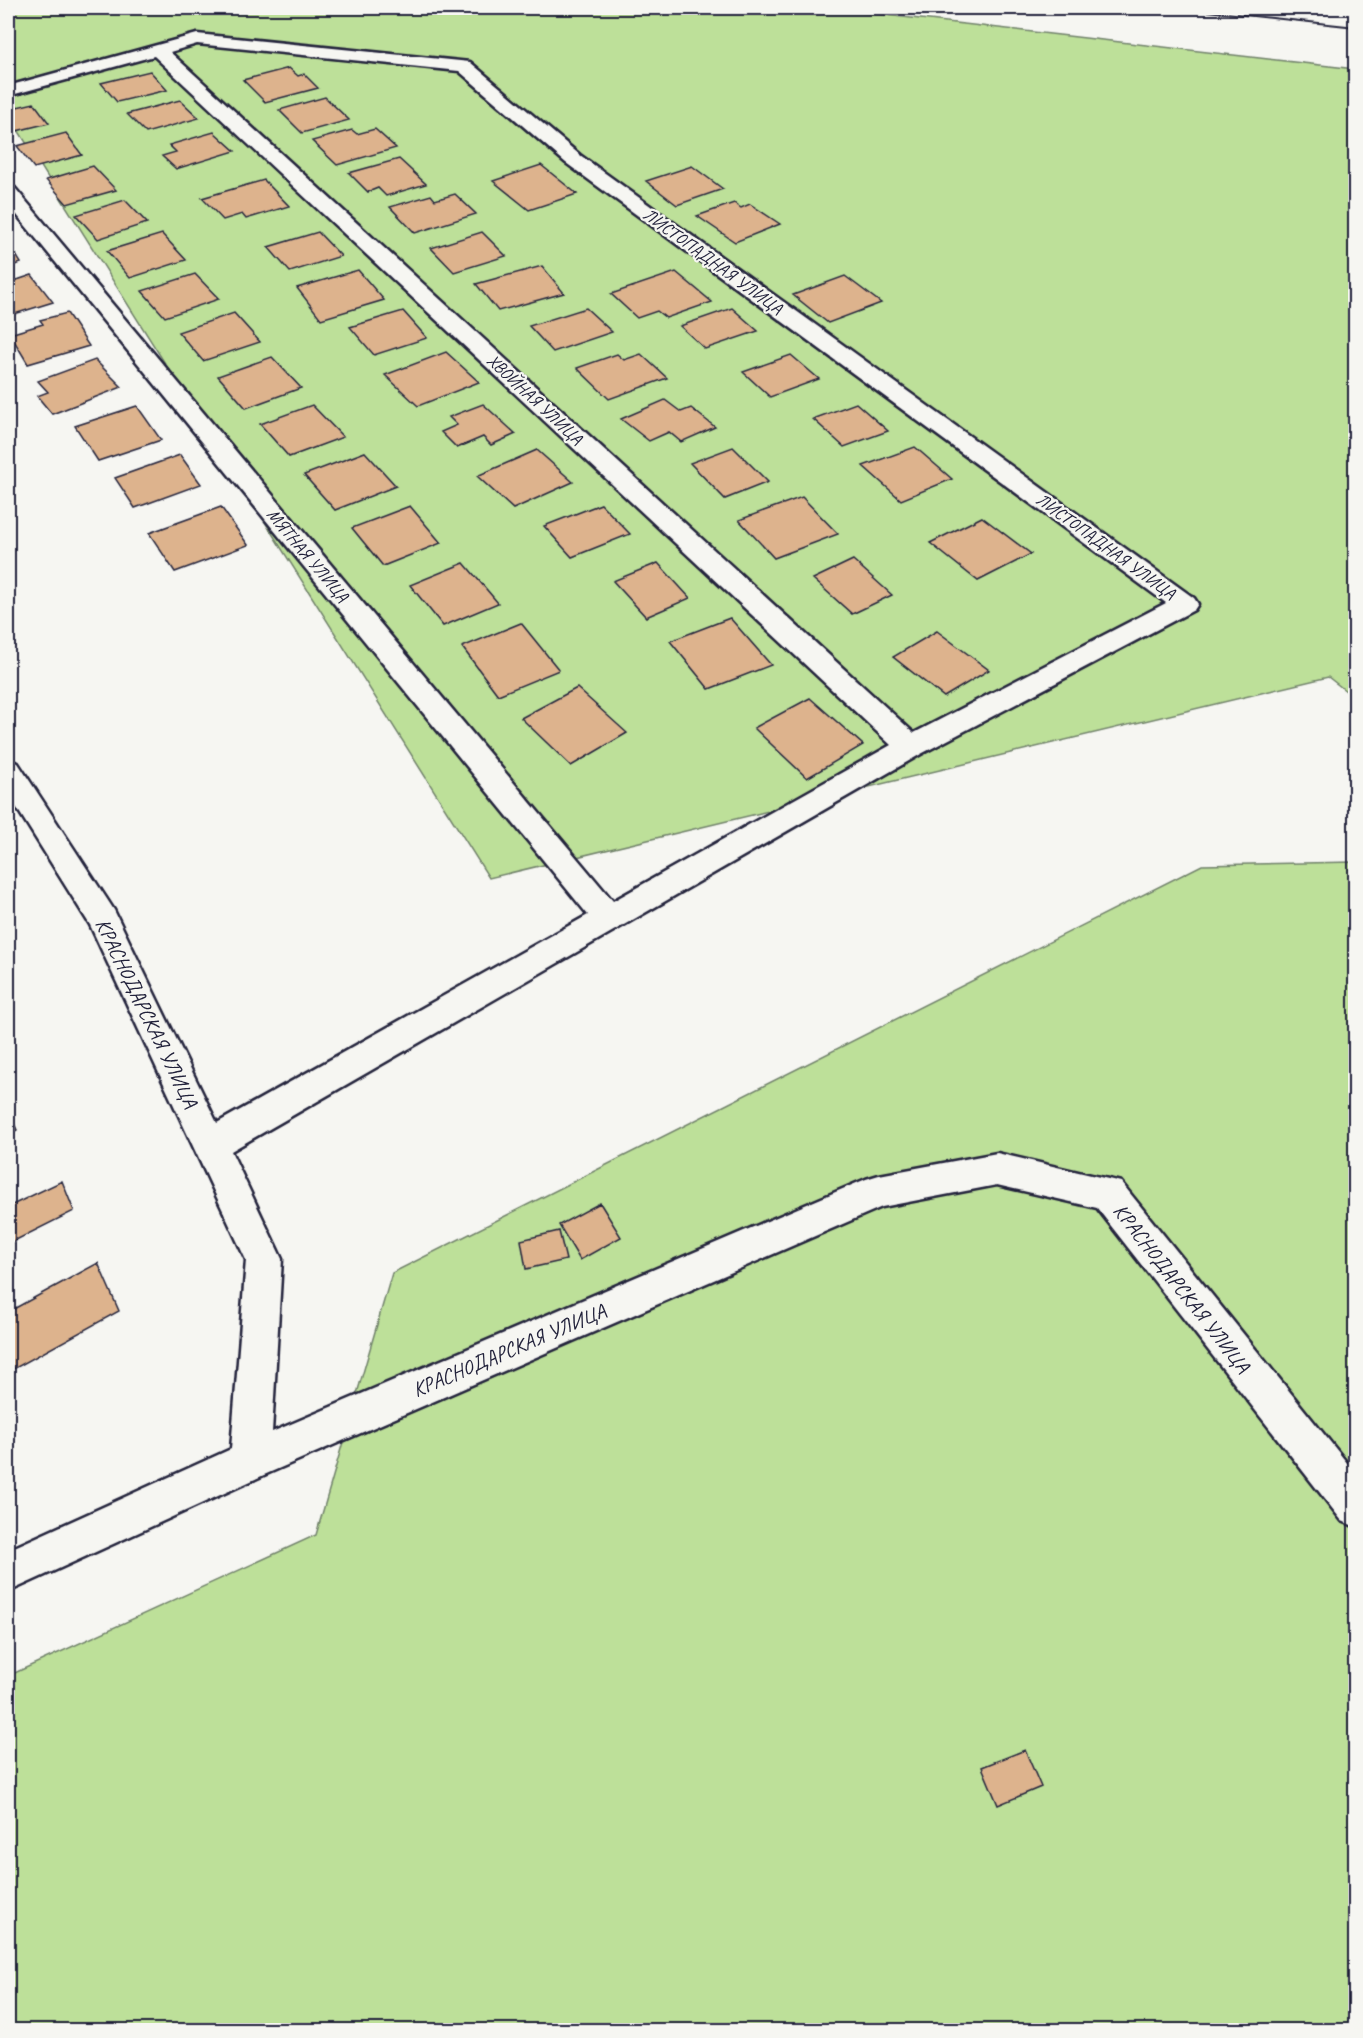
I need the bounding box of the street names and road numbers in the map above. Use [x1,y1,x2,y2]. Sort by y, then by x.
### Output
street label: ЛИСТОПАДНАЯ УЛИЦА [639,203,788,319]
street label: ХВОЙНАЯ УЛИЦА [482,349,588,450]
street label: ЛИСТОПАДНАЯ УЛИЦА [1032,488,1181,604]
street label: МЯТНАЯ УЛИЦА [262,504,354,607]
street label: КРАСНОДАРСКАЯ УЛИЦА [90,914,204,1112]
street label: КРАСНОДАРСКАЯ УЛИЦА [1108,1198,1256,1378]
street label: КРАСНОДАРСКАЯ УЛИЦА [408,1297,610,1403]

